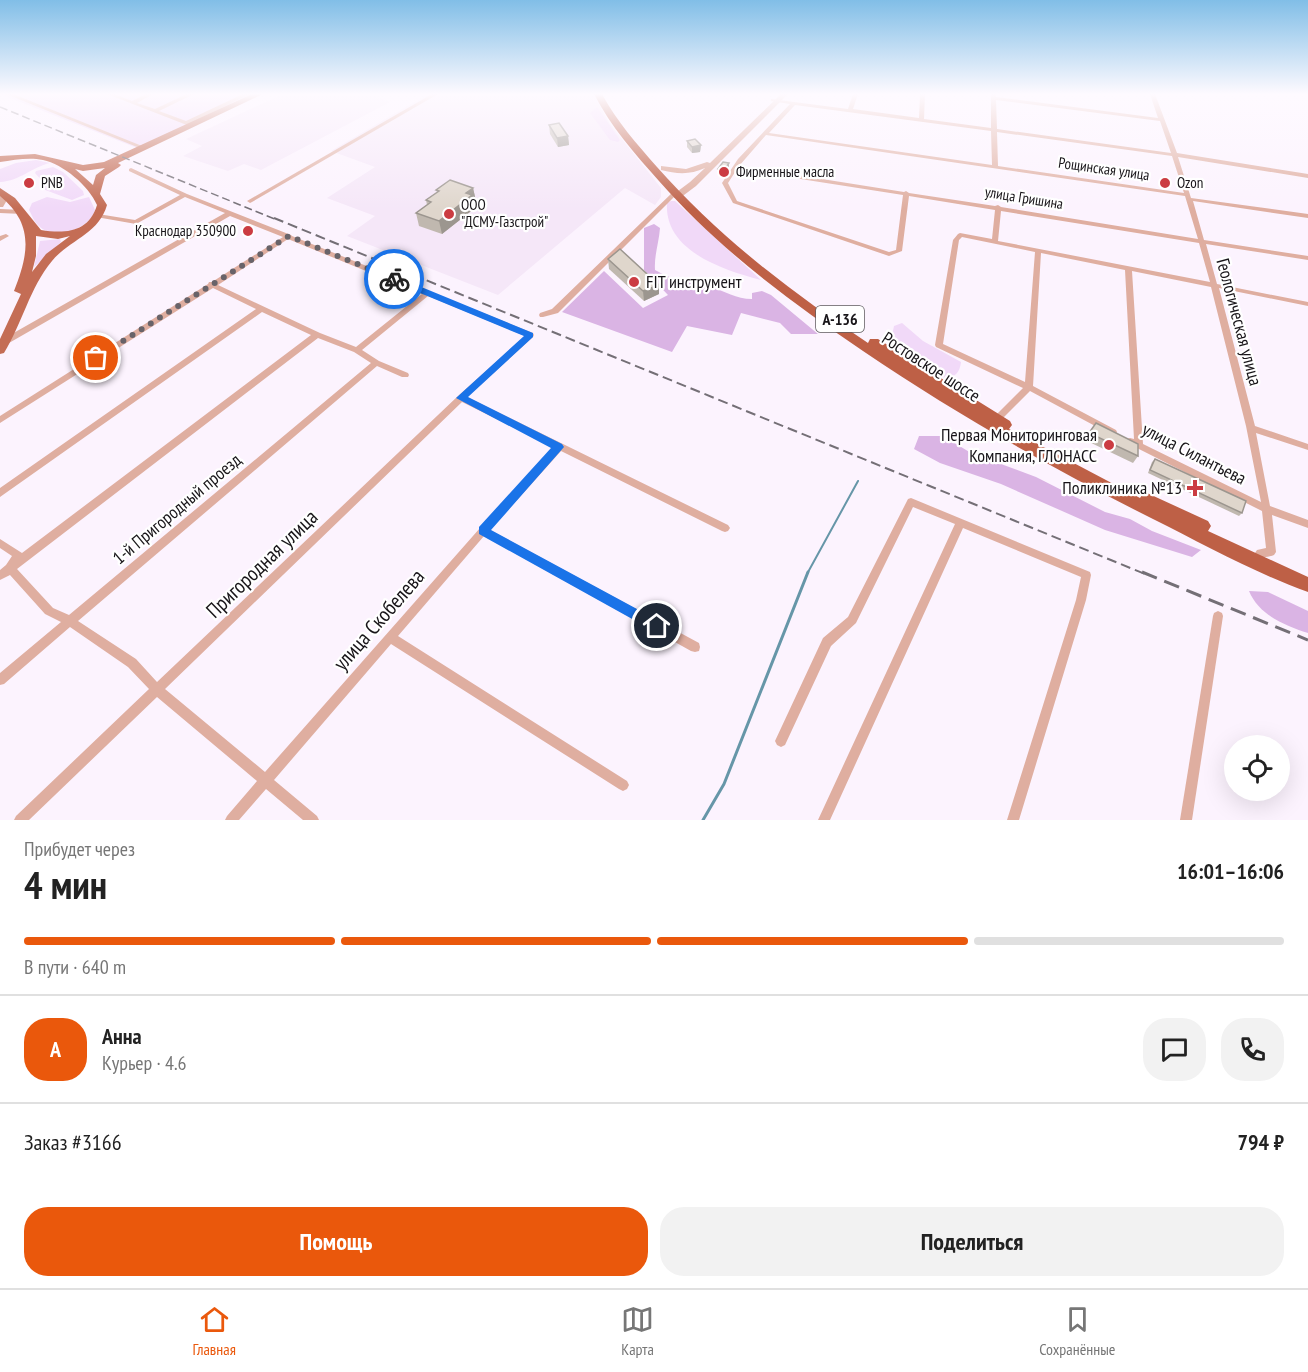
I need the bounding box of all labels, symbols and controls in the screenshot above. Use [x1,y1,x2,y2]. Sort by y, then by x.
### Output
street label: Рощинская улица [1057,153,1151,184]
place label: Фирменные масла [736,162,834,181]
marker: Фирменные масла [717,165,731,179]
place label: PNB [41,173,63,192]
place label: Ozon [1177,173,1203,192]
marker: PNB [22,176,36,190]
marker: Ozon [1158,176,1172,190]
street label: улица Гришина [984,182,1065,213]
place label: ООО "ДСМУ-Газстрой" [461,195,548,231]
marker: ООО "ДСМУ-Газстрой" [442,207,456,221]
place label: Краснодар 350900 [135,221,236,240]
marker: Краснодар 350900 [241,224,255,238]
courier [364,249,424,309]
street label: Геологическая улица [1211,256,1268,388]
icon: bike [378,263,411,296]
place label: FIT инструмент [646,270,742,293]
marker: FIT инструмент [627,275,641,289]
road number: А-136 [816,306,864,332]
street label: Ростовское шоссе [878,326,985,407]
pin [70,332,121,383]
icon: bag [79,341,112,374]
street label: улица Силантьева [1138,418,1250,490]
place label: Первая Мониторинговая Компания, ГЛОНАСС [941,423,1097,467]
marker: Первая Мониторинговая Компания, ГЛОНАСС [1102,438,1116,452]
street label: 1-й Пригородный проезд [108,448,246,569]
place label: Поликлиника №13 [1062,476,1182,499]
marker: Поликлиника №13 [1186,479,1204,497]
street label: Пригородная улица [200,504,323,624]
street label: улица Скобелева [327,563,430,676]
pin [631,600,682,651]
icon: home [640,609,673,642]
map controls [1224,735,1290,801]
button: locate [1224,735,1290,801]
text: Прибудет через [24,836,135,862]
text: 16:01–16:06 [1177,857,1284,885]
text: 4 мин [24,859,107,910]
text: В пути · 640 m [24,954,126,980]
button: chat [1143,1018,1206,1081]
button: phone [1221,1018,1284,1081]
text: Анна [102,1022,142,1050]
text: А [50,1035,61,1063]
text: Курьер · 4.6 [102,1050,187,1076]
text: Заказ #3166 [24,1128,122,1156]
text: 794 ₽ [1237,1128,1284,1156]
button: Помощь [24,1207,648,1276]
button: Поделиться [660,1207,1284,1276]
tab: Главная [193,1303,236,1359]
tab: Карта [621,1303,654,1359]
tab: Сохранённые [1039,1303,1115,1359]

